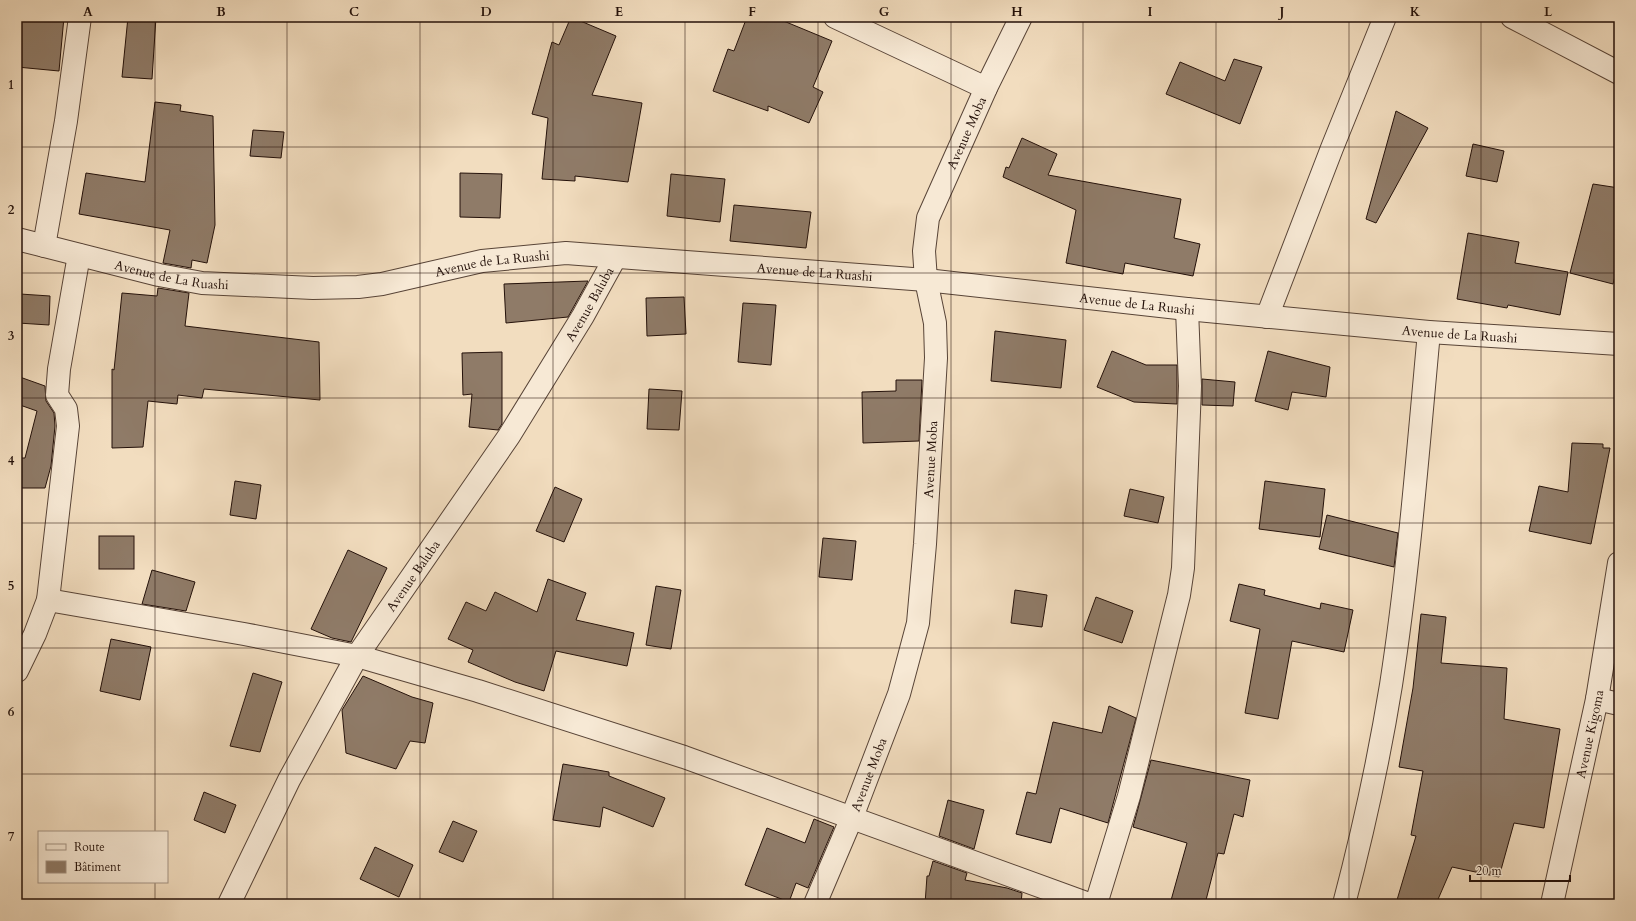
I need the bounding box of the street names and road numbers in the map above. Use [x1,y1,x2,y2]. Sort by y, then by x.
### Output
street label: Avenue Moba [943,94,991,172]
street label: Avenue de La Ruashi [433,247,551,282]
street label: Avenue de La Ruashi [112,256,229,294]
street label: Avenue de La Ruashi [756,259,874,286]
street label: Avenue Baluba [561,264,619,345]
street label: Avenue de La Ruashi [1078,289,1196,320]
street label: Avenue de La Ruashi [1401,321,1518,348]
street label: Avenue Moba [920,420,942,498]
street label: Avenue Baluba [382,536,445,615]
street label: Avenue Kigoma [1572,688,1608,780]
street label: Avenue Moba [847,735,892,814]

